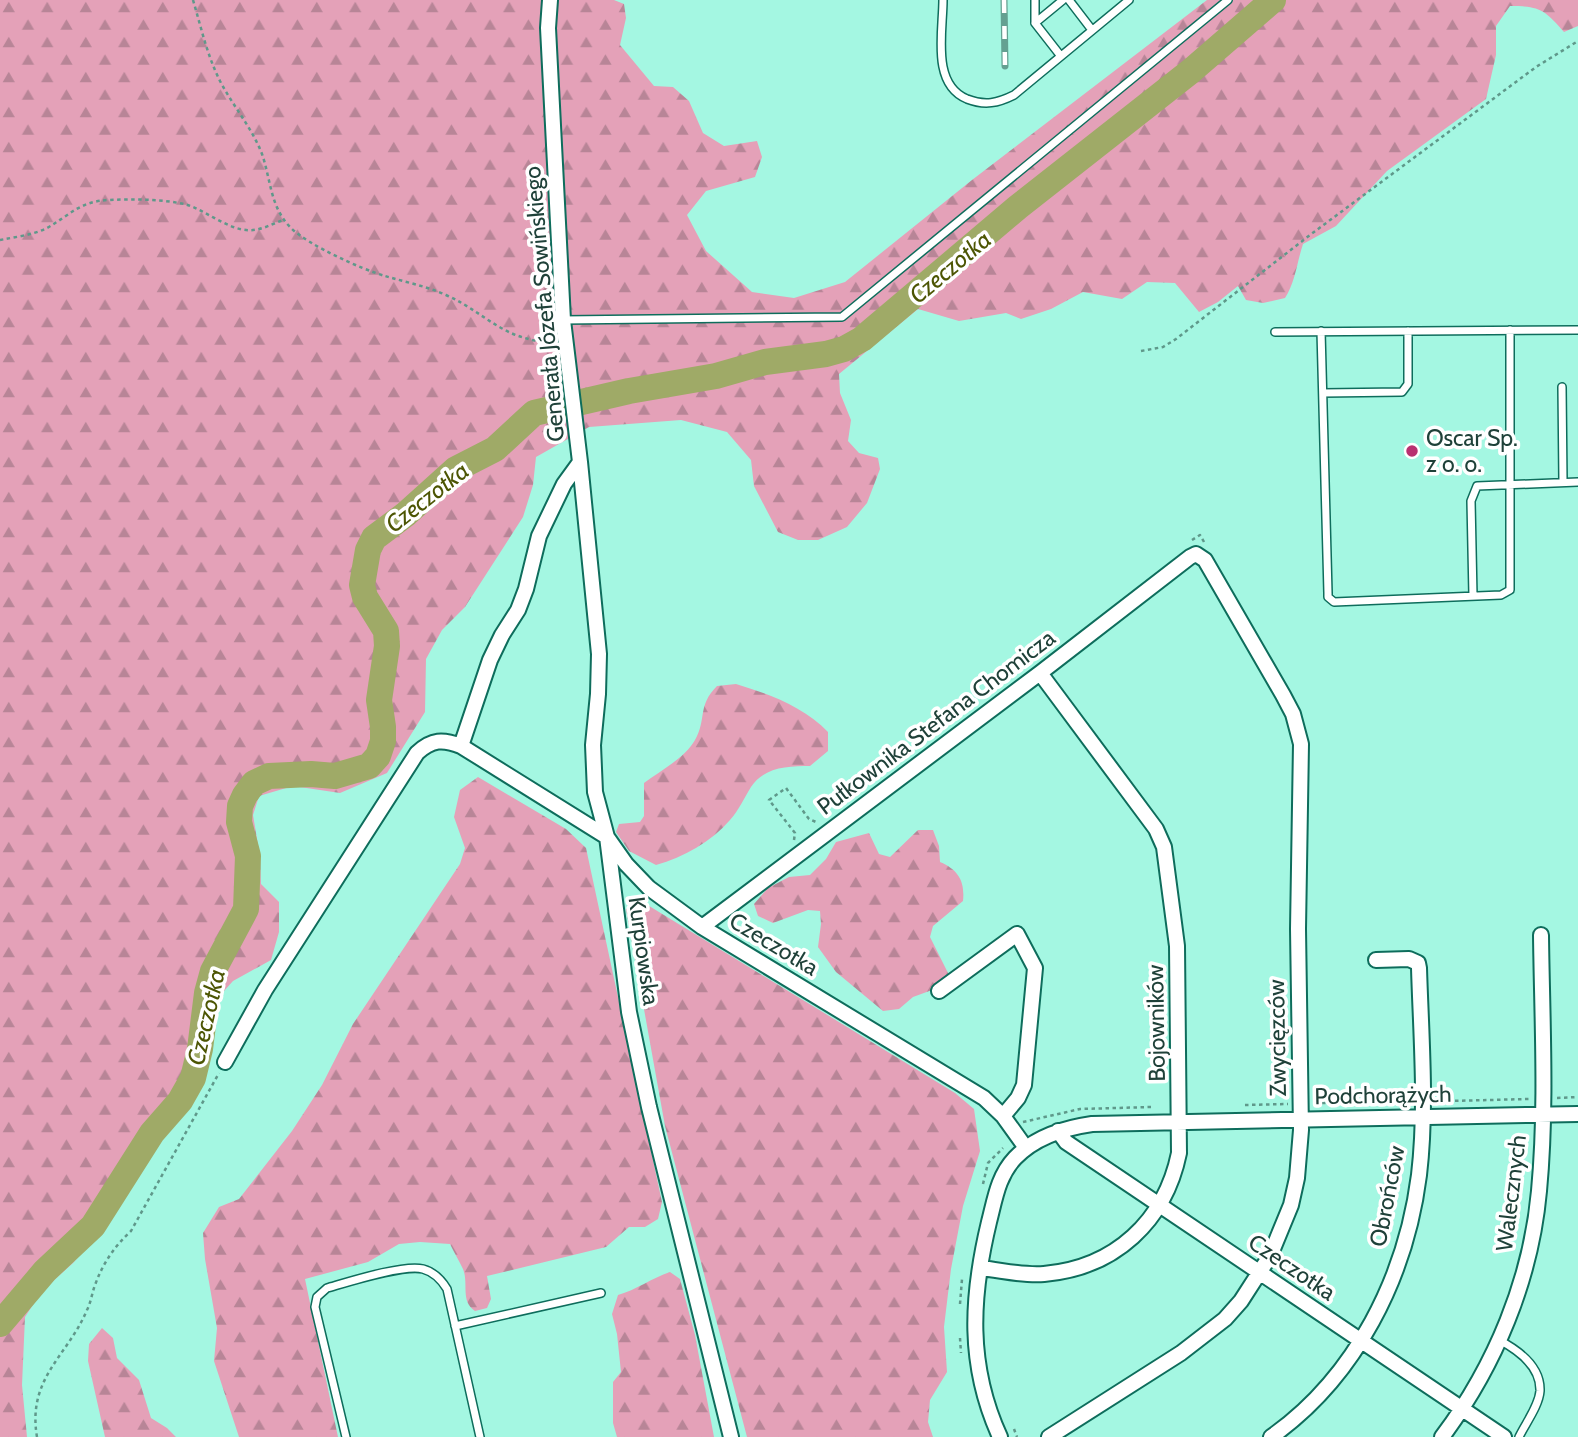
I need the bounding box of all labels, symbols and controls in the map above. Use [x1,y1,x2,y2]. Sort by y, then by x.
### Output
street label: Generała Józefa Sowińskiego [518,165,570,443]
water label: Czeczotka [903,225,997,309]
place label: Oscar Sp. z o. o. [1426,424,1518,478]
marker: Oscar Sp. z o. o. [1404,443,1420,459]
water label: Czeczotka [380,456,474,538]
street label: Pułkownika Stefana Chomicza [812,623,1060,821]
street label: Kurpiowska [623,895,665,1007]
street label: Czeczotka [724,907,824,981]
street label: Bojowników [1141,964,1171,1082]
water label: Czeczotka [181,966,231,1068]
street label: Zwycięzców [1262,979,1292,1097]
street label: Podchorążych [1314,1080,1452,1110]
street label: Walecznych [1490,1133,1532,1253]
street label: Obrońców [1363,1143,1411,1249]
street label: Czeczotka [1243,1228,1341,1306]

